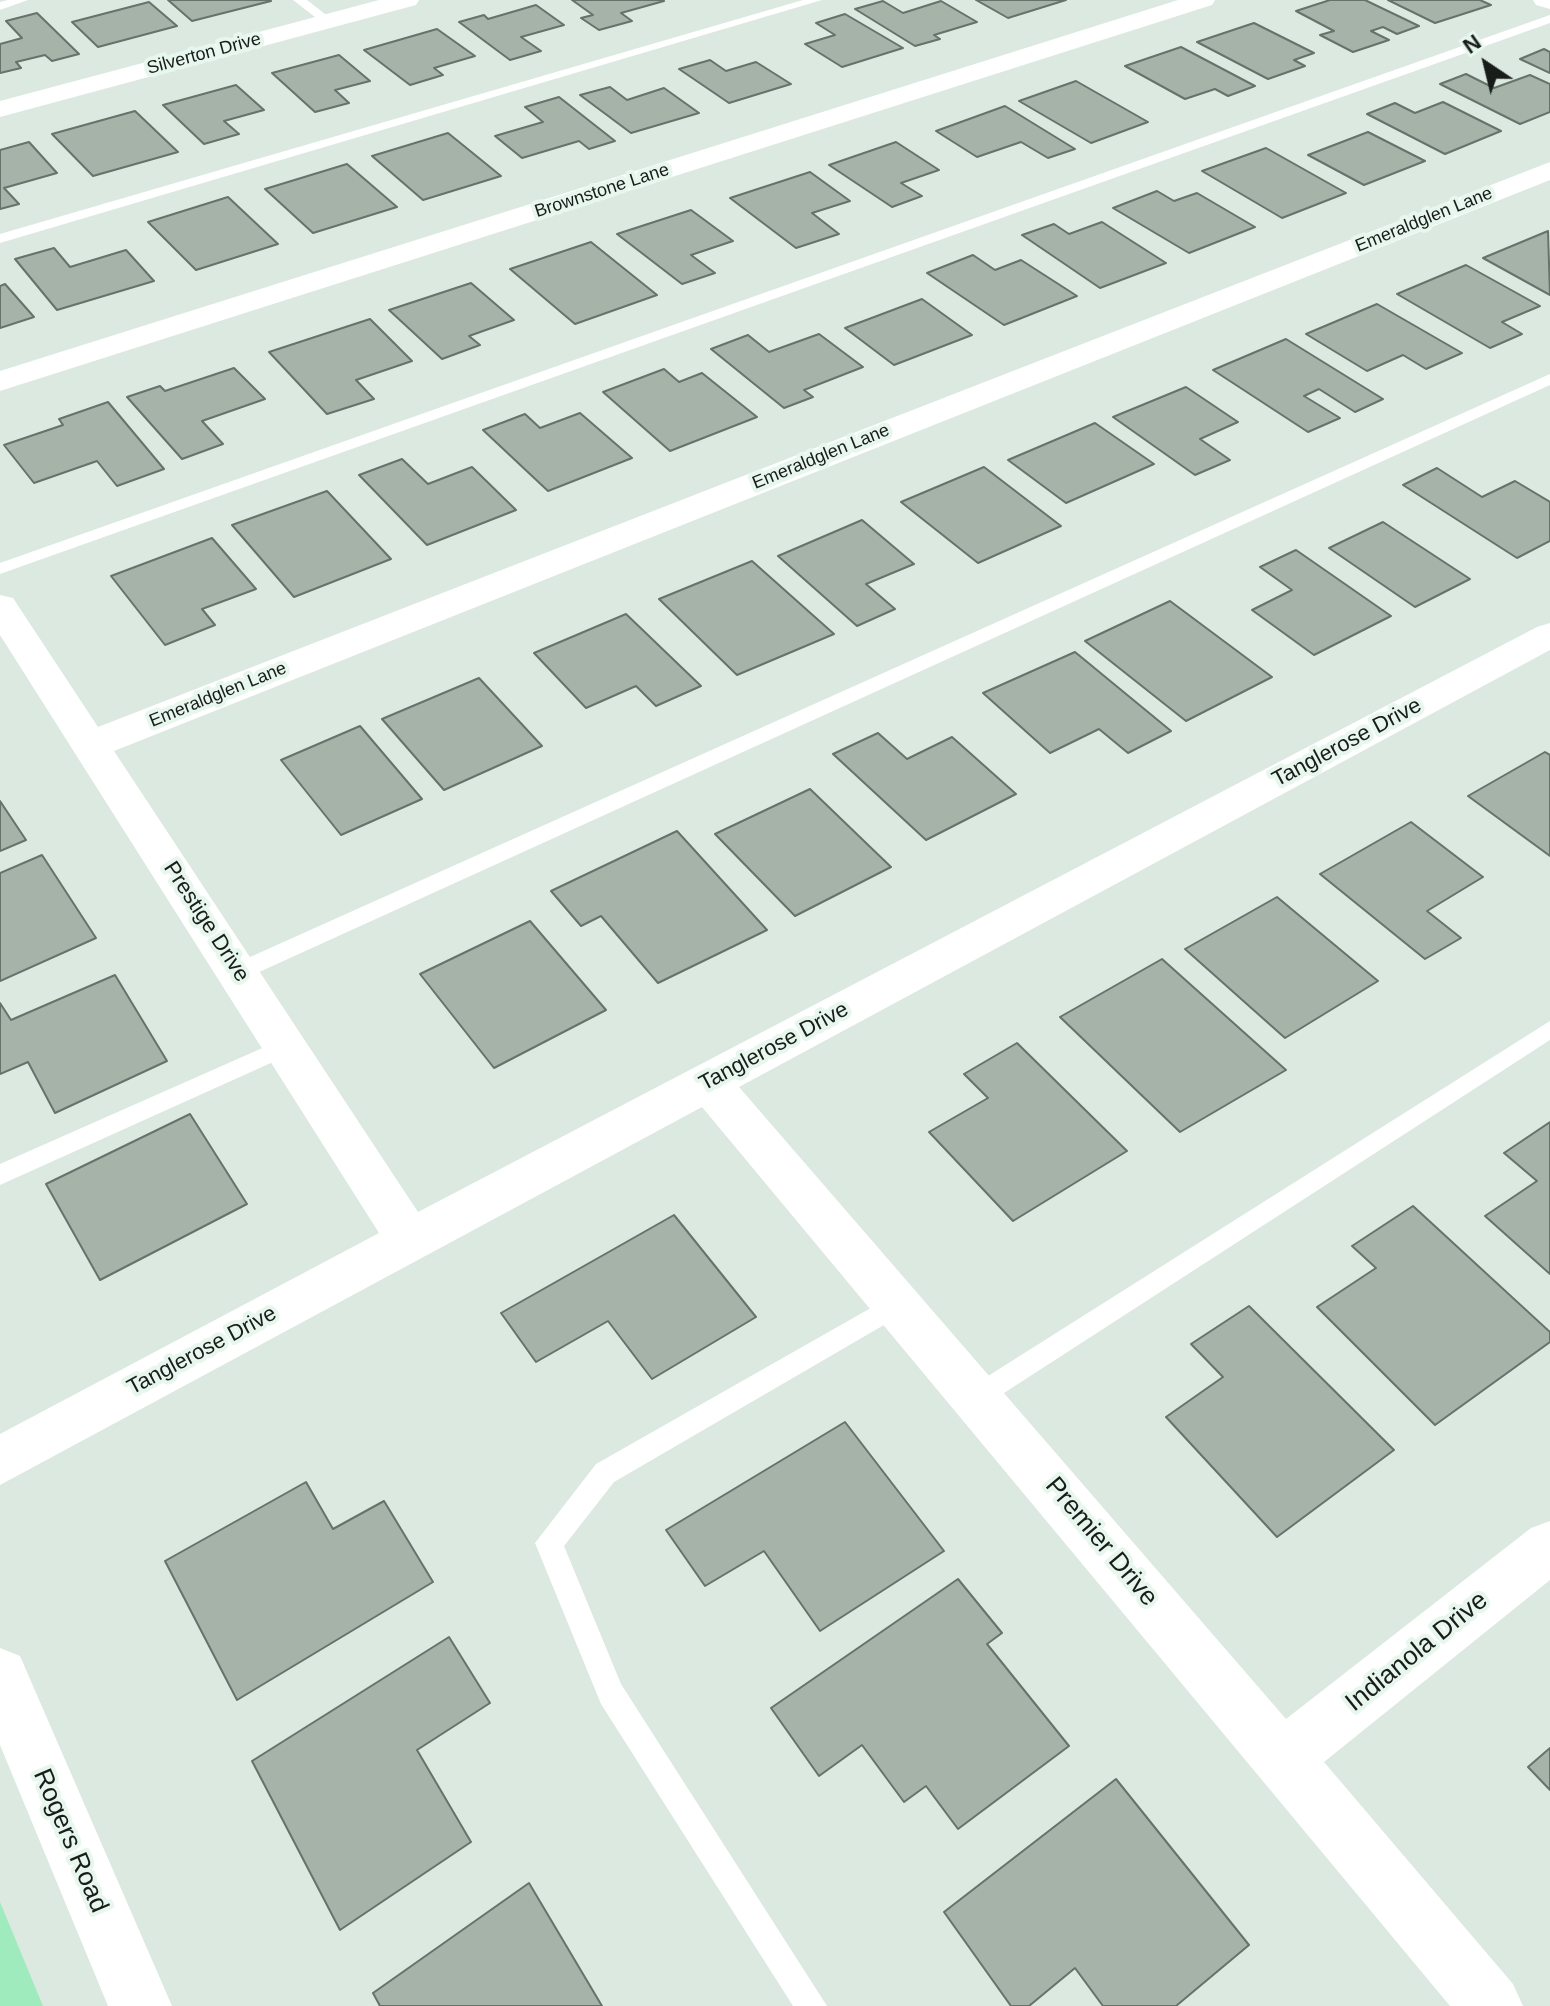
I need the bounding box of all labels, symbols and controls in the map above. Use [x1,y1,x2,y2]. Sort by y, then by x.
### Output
north arrow [1446,24,1526,104]
street label: Silverton Drive [145,28,263,80]
text: N [1458,29,1486,59]
street label: Brownstone Lane [532,159,672,223]
street label: Emeraldglen Lane [1352,183,1496,257]
street label: Emeraldglen Lane [749,420,893,494]
street label: Emeraldglen Lane [146,658,290,732]
street label: Tanglerose Drive [1268,693,1426,793]
street label: Prestige Drive [157,857,255,987]
street label: Tanglerose Drive [695,997,853,1097]
street label: Tanglerose Drive [123,1301,281,1401]
street label: Premier Drive [1038,1471,1164,1613]
street label: Indianola Drive [1340,1585,1494,1719]
street label: Rogers Road [26,1764,114,1918]

